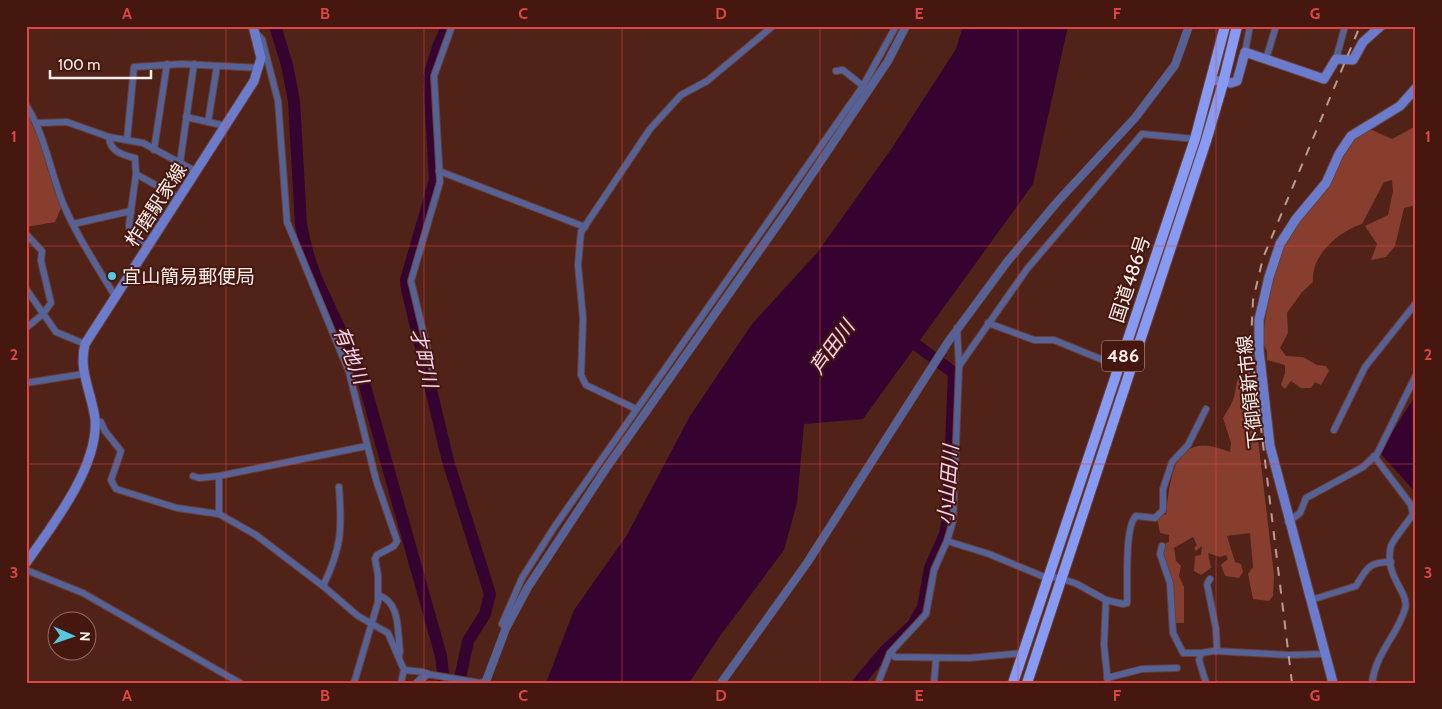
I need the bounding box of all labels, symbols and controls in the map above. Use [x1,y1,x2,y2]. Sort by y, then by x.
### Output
text: A [122,4,132,23]
text: B [320,4,330,23]
text: C [518,4,528,23]
text: D [715,4,727,23]
text: E [914,4,924,23]
text: F [1113,4,1122,23]
text: G [1310,4,1320,23]
scale bar [50,48,151,80]
text: 100 m [58,56,100,74]
text: 1 [11,127,17,146]
text: 1 [1425,127,1431,146]
street label: 柞磨駅家線 [120,159,192,251]
street label: 国道486号 [1105,233,1155,325]
place label: 宜山簡易郵便局 [122,265,255,288]
marker: 宜山簡易郵便局 [106,270,118,282]
water label: 芦田川 [805,314,861,378]
water label: 有地川 [329,323,374,389]
water label: 才町川 [406,326,443,392]
street label: 下御領新市線 [1233,334,1267,450]
road number: 486 [1102,341,1144,372]
text: 2 [10,345,18,364]
text: 2 [1424,345,1432,364]
water label: 小山田川 [933,442,963,526]
text: 3 [10,563,18,582]
text: 3 [1424,563,1432,582]
north arrow [48,612,98,662]
text: N [76,631,94,642]
text: A [122,686,132,705]
text: B [320,686,330,705]
text: C [518,686,528,705]
text: D [715,686,727,705]
text: E [914,686,924,705]
text: F [1113,686,1122,705]
text: G [1310,686,1320,705]

